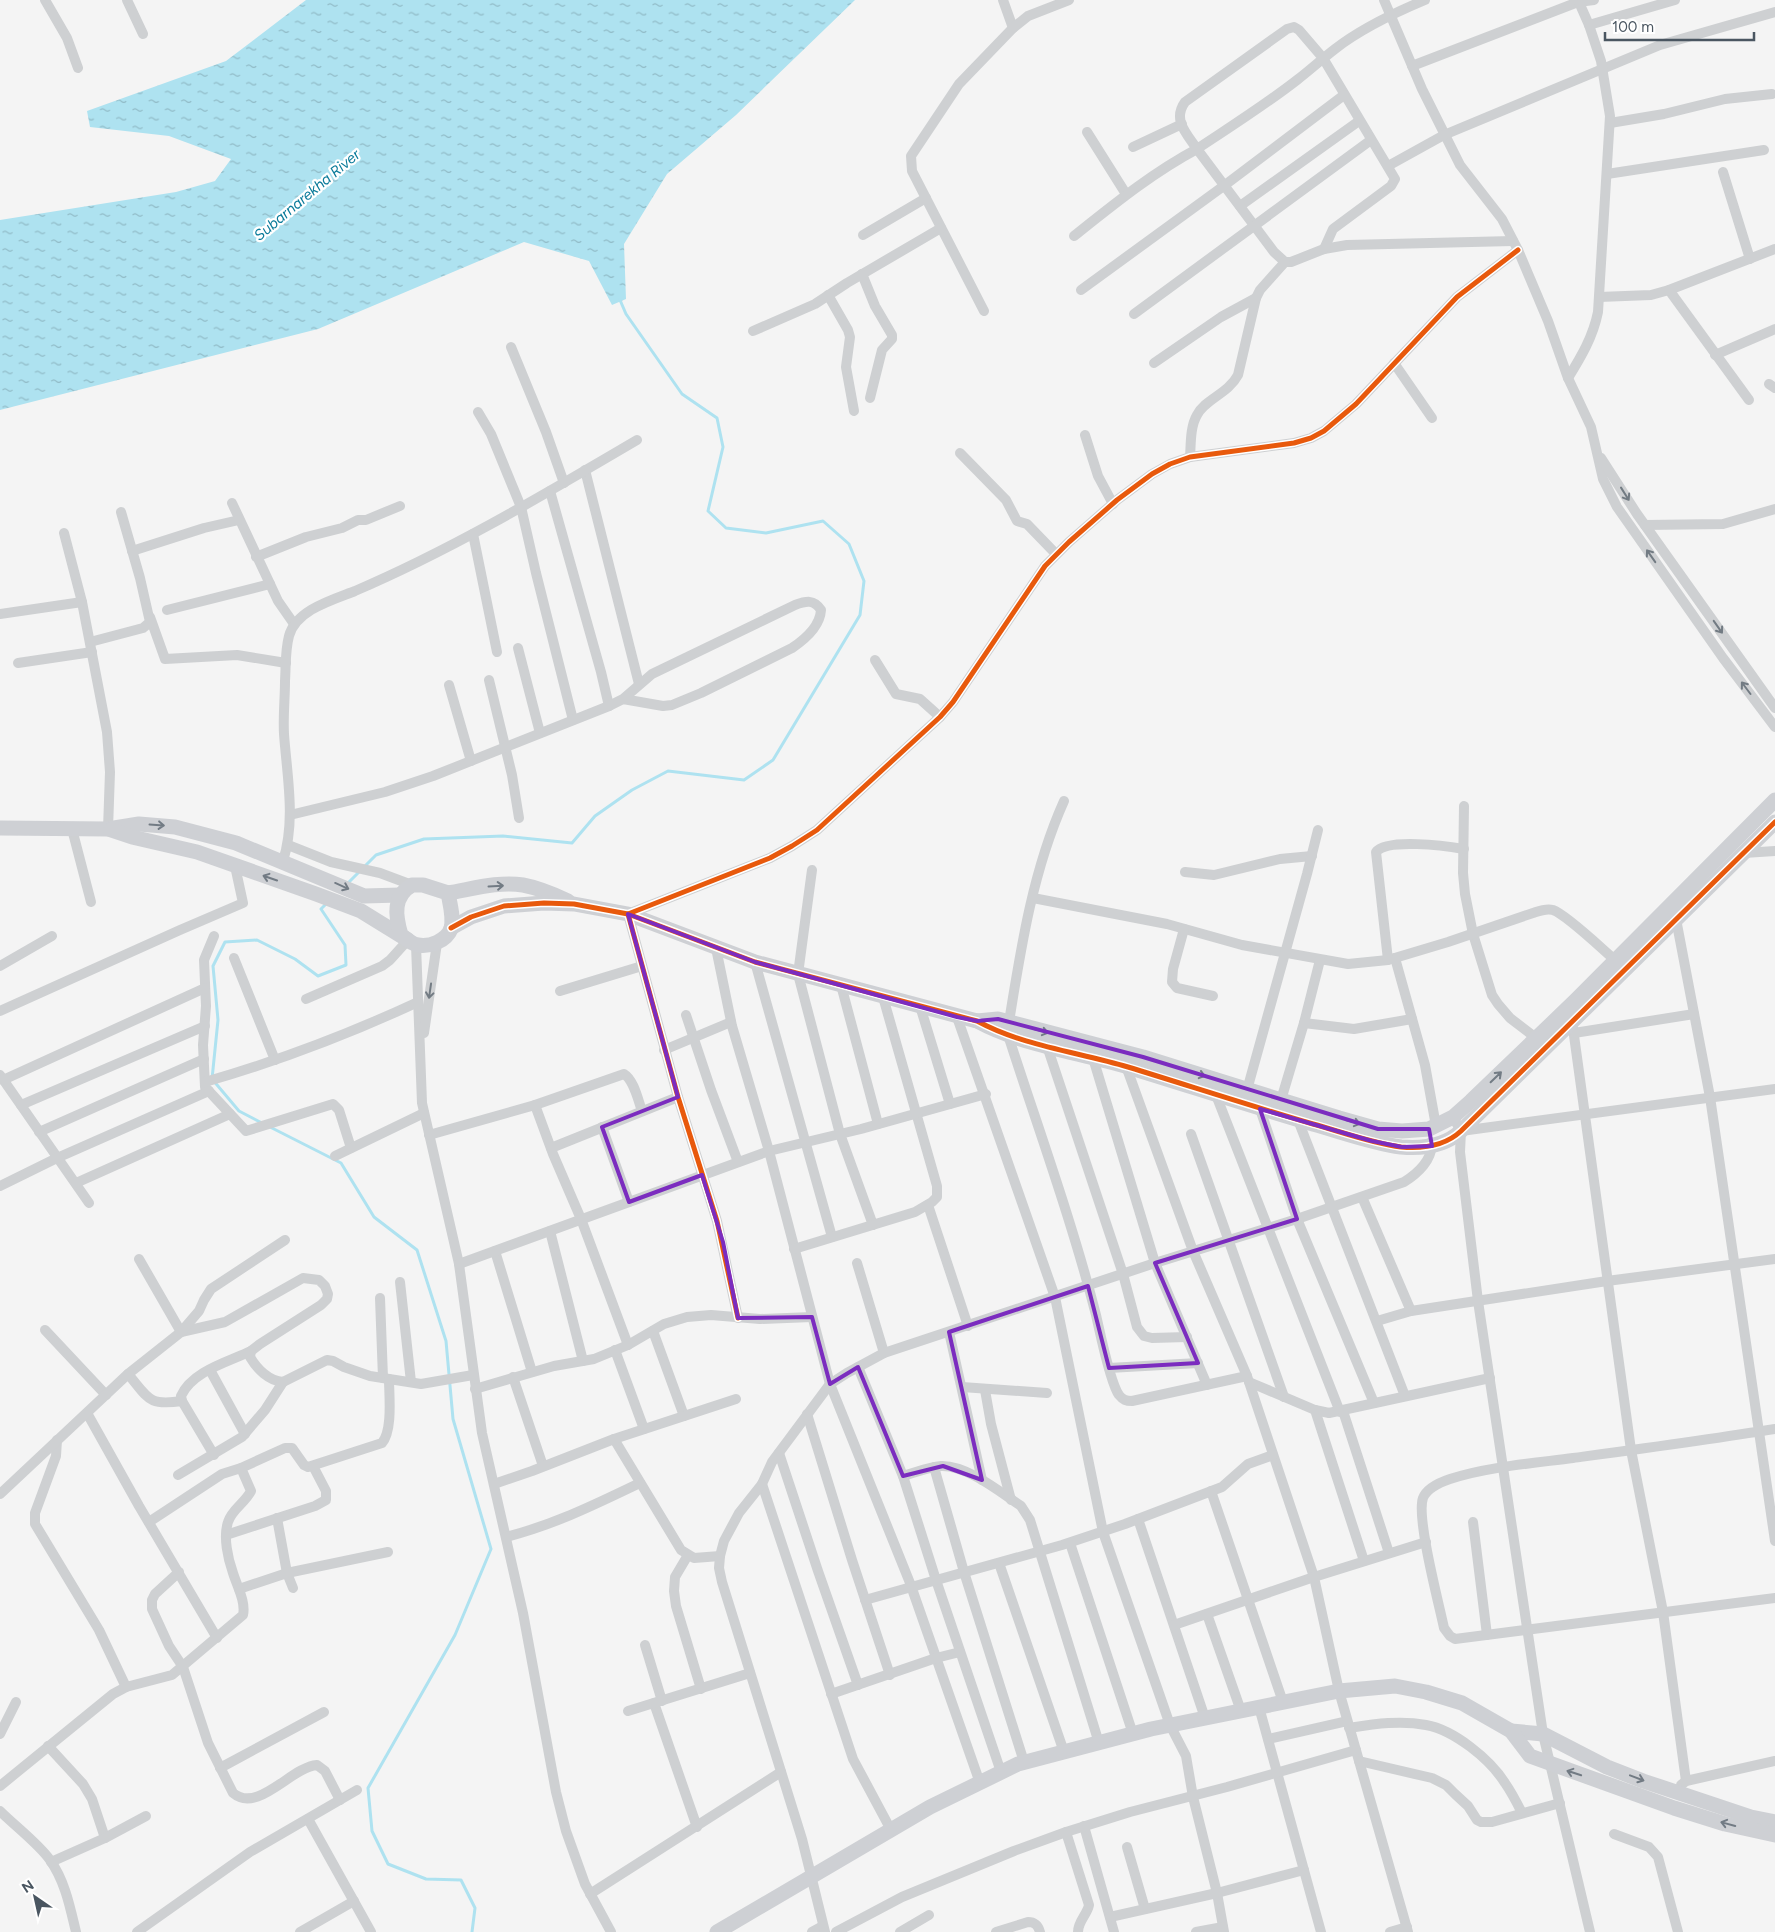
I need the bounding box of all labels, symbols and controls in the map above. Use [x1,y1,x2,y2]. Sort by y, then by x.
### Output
scale bar [1605,10,1754,42]
text: 100 m [1612,18,1654,36]
water label: Subarnarekha River [250,145,364,245]
one-way arrow [1620,486,1630,500]
one-way arrow [1646,549,1656,563]
one-way arrow [1713,620,1723,634]
one-way arrow [1741,681,1751,695]
one-way arrow [148,821,164,830]
one-way arrow [263,873,278,882]
one-way arrow [488,881,504,890]
one-way arrow [334,882,349,892]
one-way arrow [425,983,435,999]
one-way arrow [1033,1026,1049,1036]
one-way arrow [1189,1070,1205,1080]
one-way arrow [1490,1071,1502,1083]
one-way arrow [1345,1118,1361,1127]
one-way arrow [1566,1767,1582,1777]
one-way arrow [1630,1775,1645,1784]
one-way arrow [1720,1819,1736,1828]
north arrow [10,1872,60,1922]
text: N [19,1877,37,1897]

